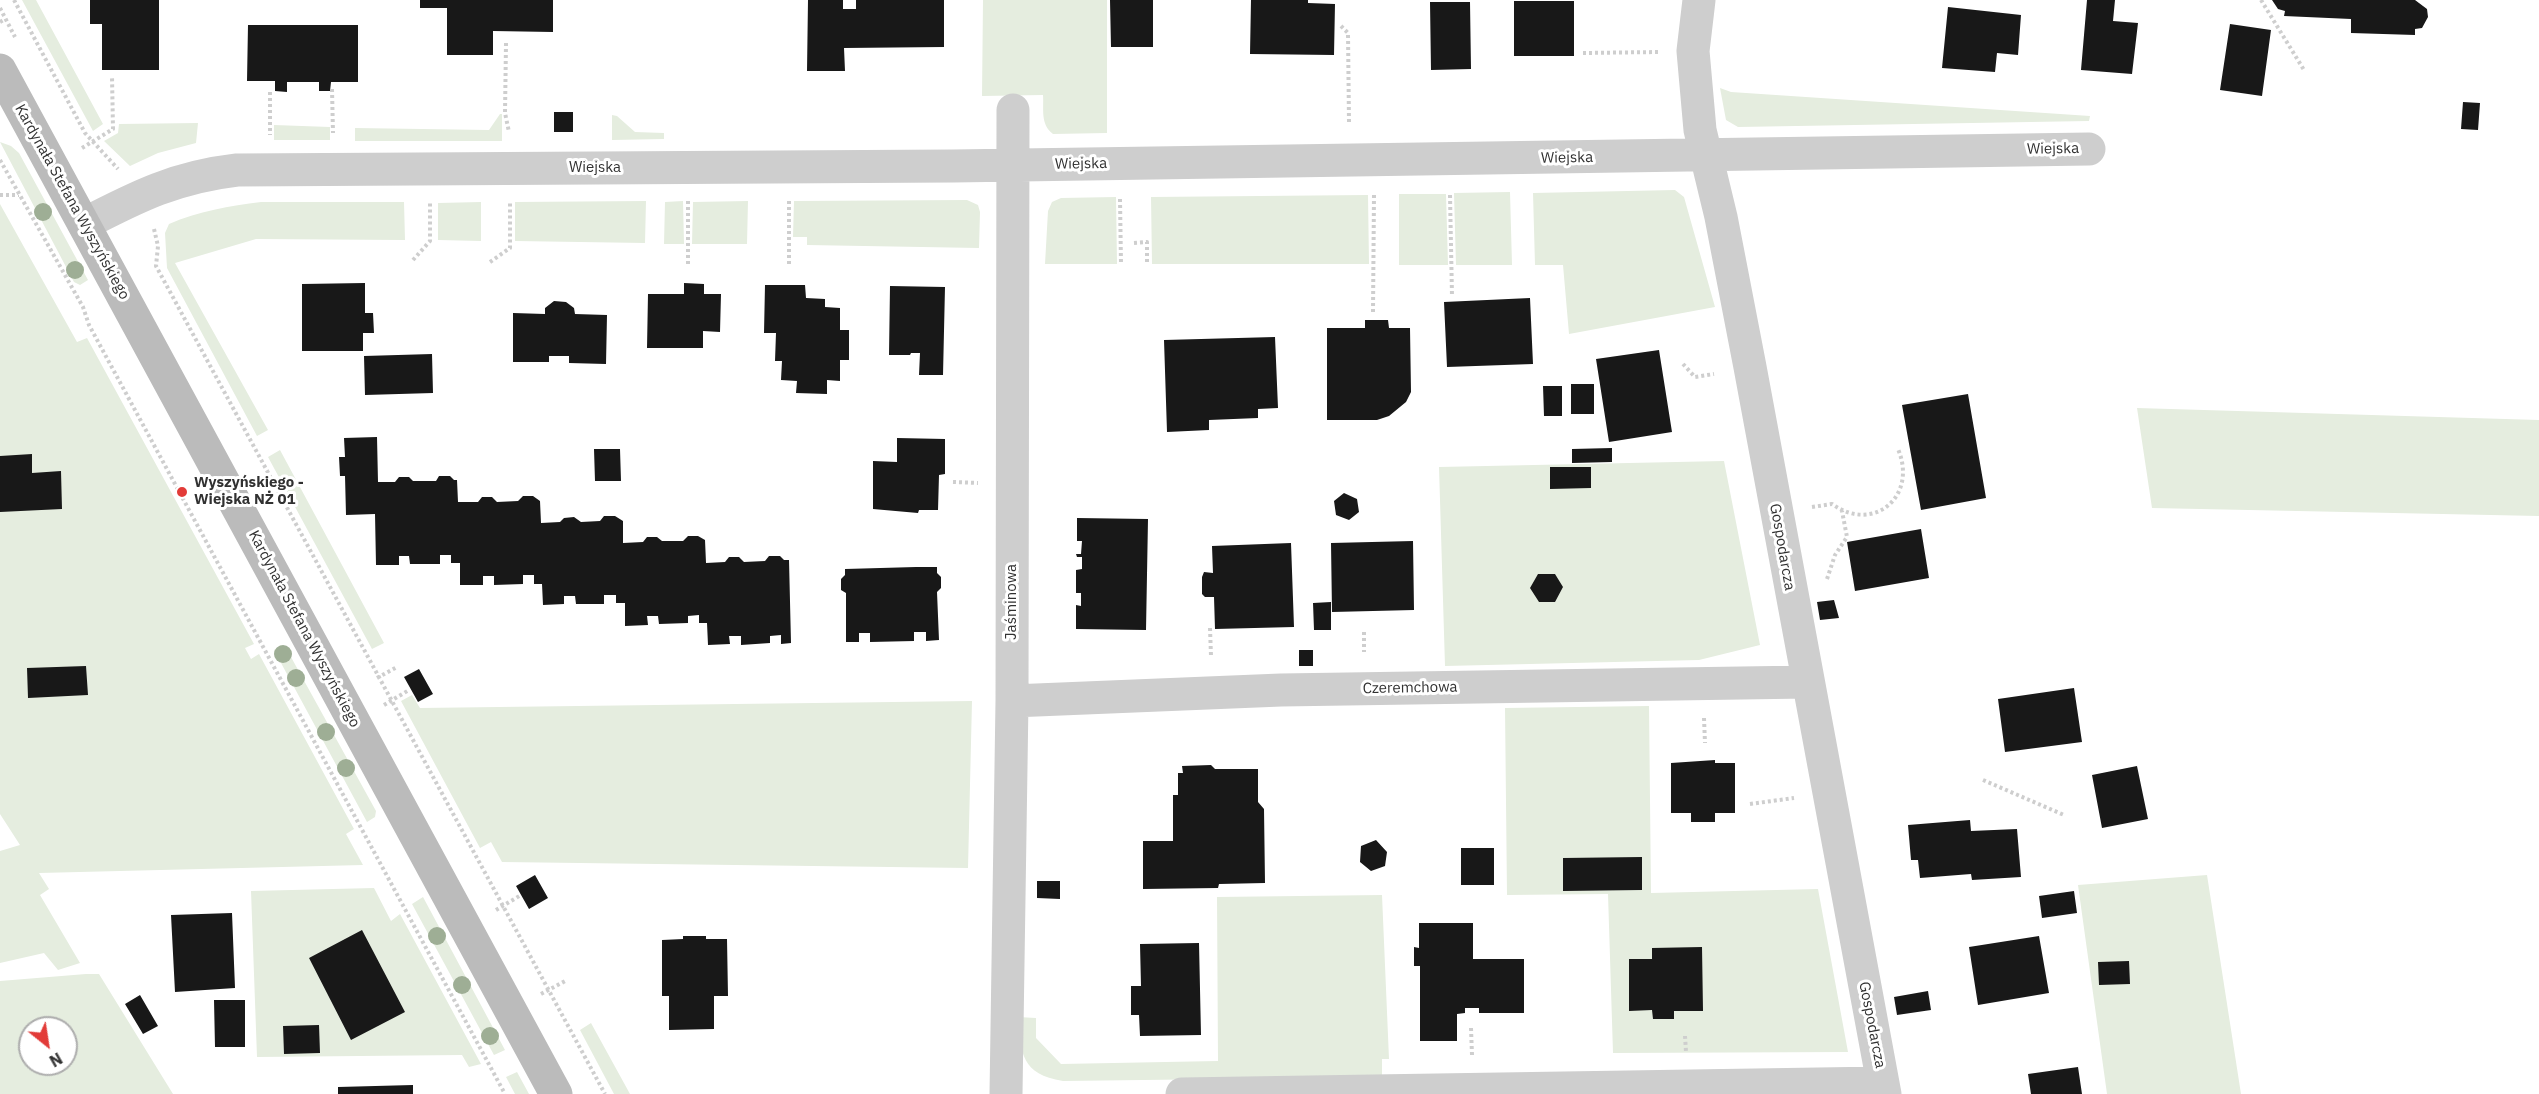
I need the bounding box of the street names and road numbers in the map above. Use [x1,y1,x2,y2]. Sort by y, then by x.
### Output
street label: Kardynała Stefana Wyszyńskiego [11,101,133,303]
street label: Wiejska [2027,140,2079,158]
street label: Wiejska [1541,149,1593,167]
street label: Wiejska [1055,155,1107,173]
street label: Wiejska [569,159,621,177]
street label: Gospodarcza [1766,502,1798,592]
street label: Kardynała Stefana Wyszyńskiego [244,527,364,731]
street label: Jaśminowa [1003,564,1021,640]
street label: Czeremchowa [1362,678,1458,698]
street label: Gospodarcza [1855,980,1889,1070]

